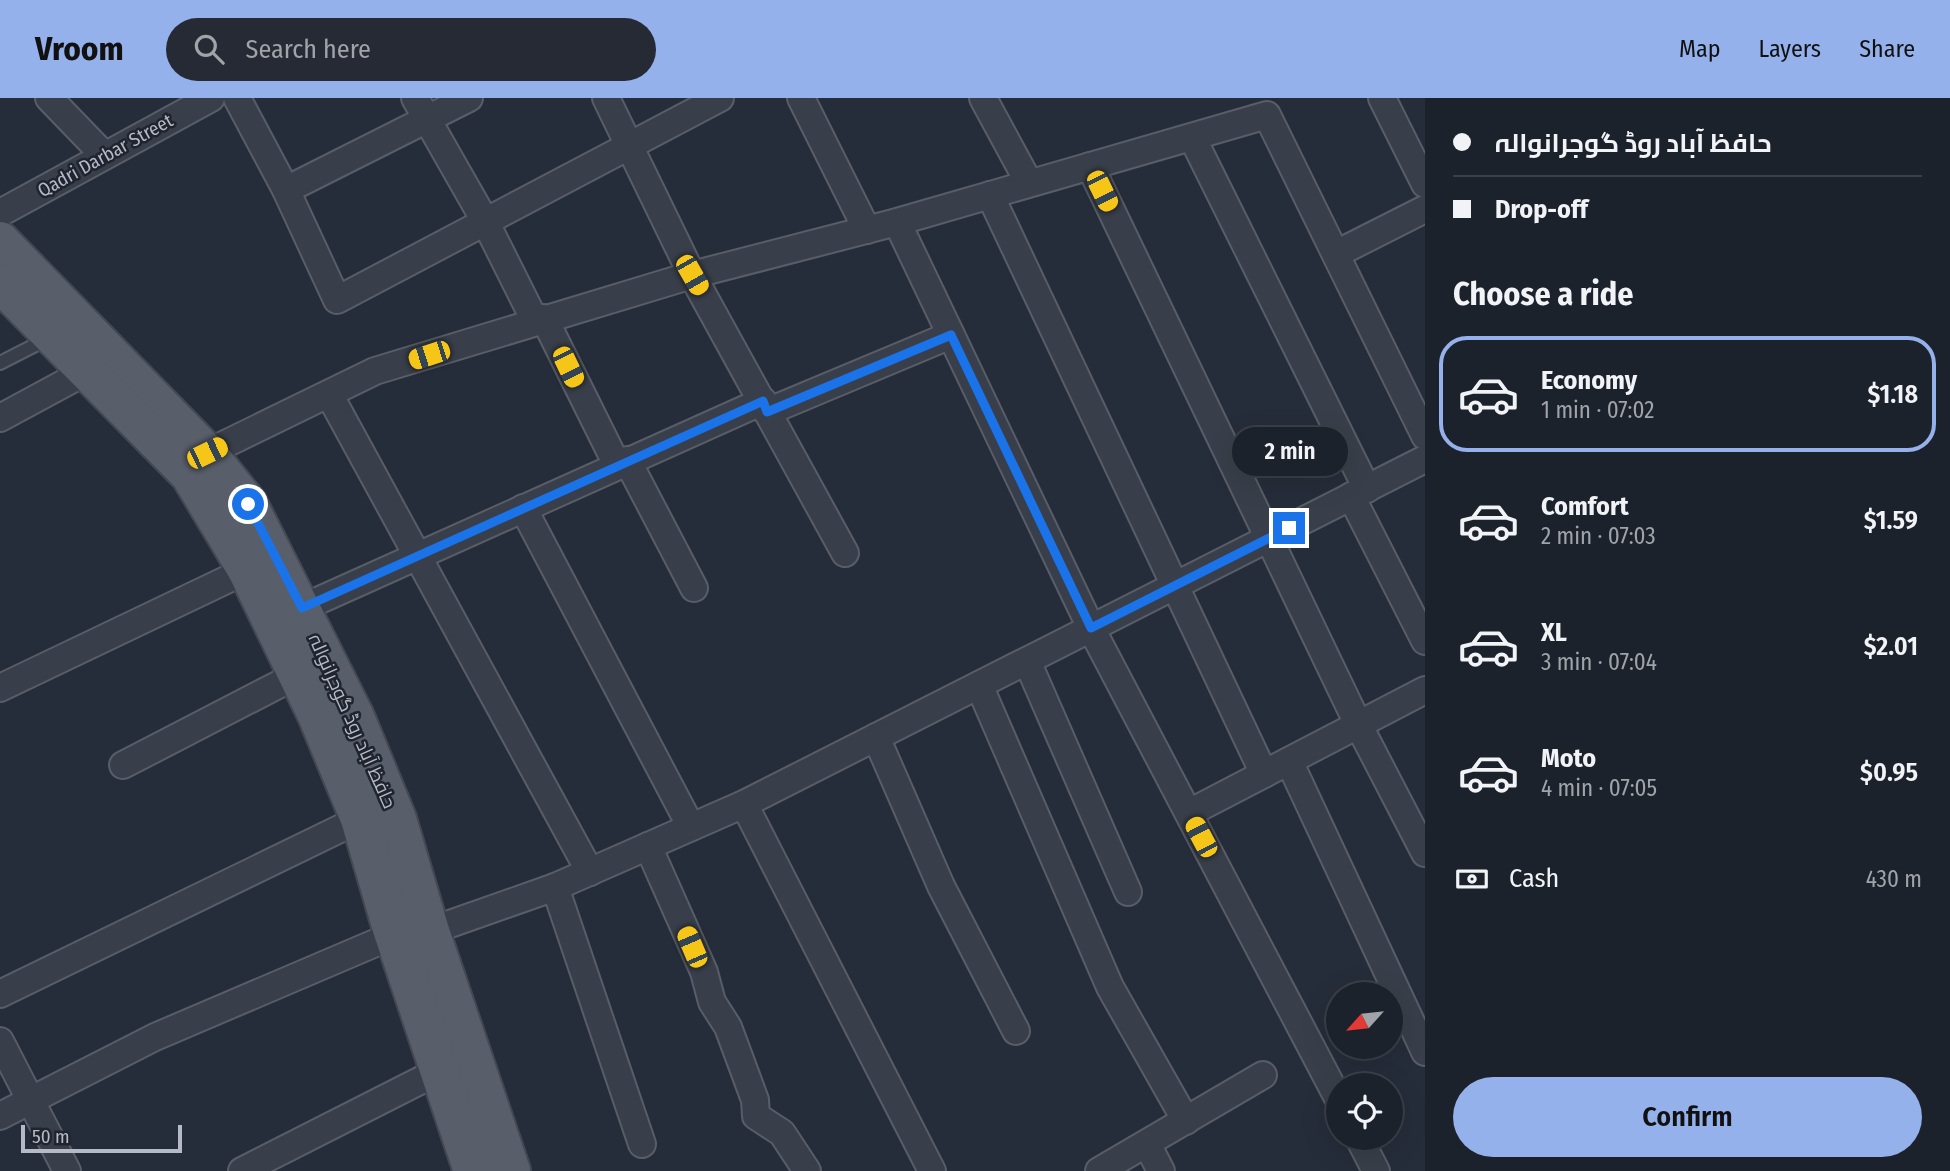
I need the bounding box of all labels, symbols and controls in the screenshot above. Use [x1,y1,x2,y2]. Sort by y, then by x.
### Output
search box [166,18,656,81]
text: Vroom [35,29,124,69]
icon: search [190,30,228,68]
text: Search here [246,34,371,65]
text: Map [1679,35,1721,63]
text: Layers [1759,35,1821,63]
text: Share [1859,35,1915,63]
street label: Qadri Darbar Street [34,108,178,202]
text: حافظ آباد روڈ گوجرانوالہ [1495,128,1772,159]
car [1084,168,1121,214]
text: Drop-off [1495,194,1588,225]
car [673,252,712,298]
text: Choose a ride [1453,275,1634,313]
car [406,339,453,371]
car [550,344,587,390]
icon: car [1457,363,1520,426]
text: Economy [1541,365,1637,396]
text: $1.18 [1868,379,1918,410]
text: 1 min · 07:02 [1541,396,1654,424]
callout: 2 min [1231,426,1347,476]
car [184,434,231,472]
text: 2 min [1264,437,1316,465]
route start [232,488,264,520]
icon: car [1457,489,1520,552]
text: Comfort [1541,491,1629,522]
text: $1.59 [1864,505,1918,536]
route end [1273,512,1305,544]
text: 2 min · 07:03 [1541,522,1656,550]
icon: car [1457,615,1520,678]
text: XL [1541,617,1567,648]
street label: حافظ آباد روڈ گوجرانوالہ [304,631,401,812]
text: $2.01 [1864,631,1918,662]
text: 3 min · 07:04 [1541,648,1657,676]
icon: car [1457,741,1520,804]
text: Moto [1541,743,1596,774]
text: $0.95 [1860,757,1918,788]
text: 4 min · 07:05 [1541,774,1657,802]
car [1182,814,1221,860]
icon: cash [1453,860,1491,898]
text: Cash [1509,863,1559,894]
text: 430 m [1866,865,1922,893]
car [675,924,710,970]
north arrow [1326,982,1404,1059]
map controls [1326,982,1403,1150]
button: locate [1326,1073,1403,1150]
button: Confirm [1453,1077,1922,1157]
scale bar [21,1122,182,1154]
text: 50 m [32,1125,70,1148]

